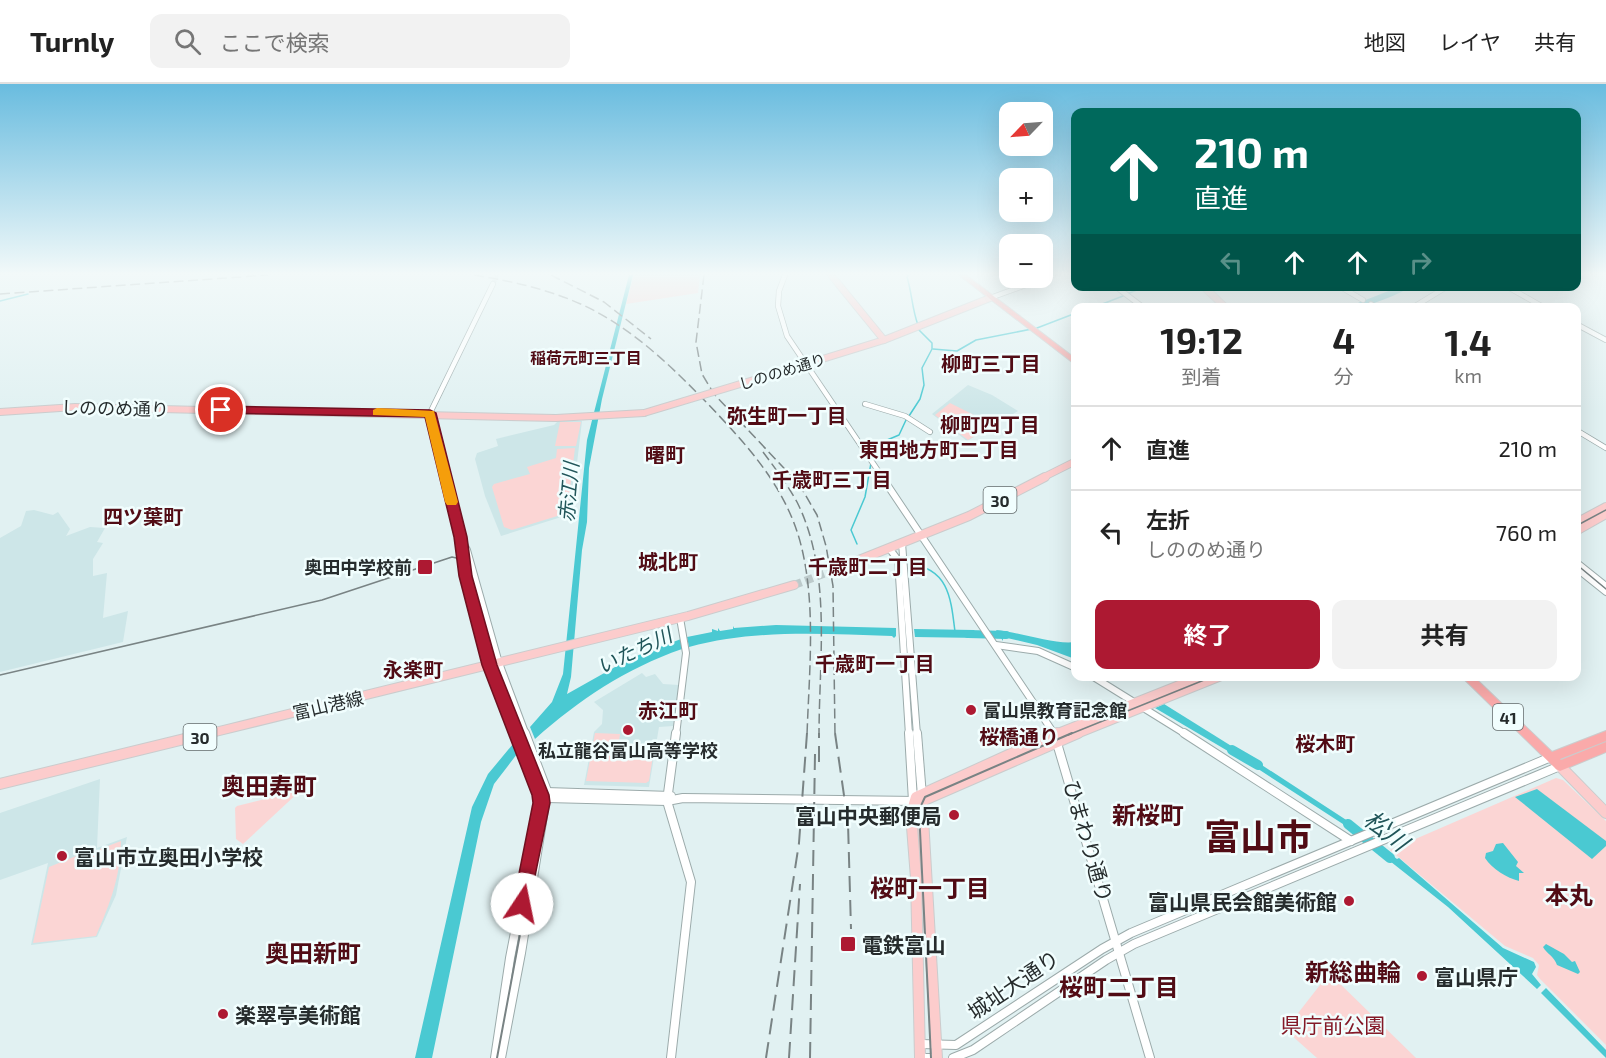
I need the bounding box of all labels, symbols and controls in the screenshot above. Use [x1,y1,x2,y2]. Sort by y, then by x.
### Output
search box [150,14,570,68]
text: Turnly [30,24,114,58]
icon: search [171,25,204,58]
text: ここで検索 [219,29,329,55]
text: 地図 [1364,29,1406,54]
text: レイヤ [1439,29,1501,54]
text: 共有 [1534,29,1576,54]
north arrow [999,102,1053,156]
map controls [999,102,1053,288]
text: 210 m [1194,126,1309,176]
icon: ahead [1095,132,1173,210]
button: + [999,168,1053,222]
text: 直進 [1194,181,1248,213]
button: − [999,234,1053,288]
icon: left [1215,246,1248,279]
icon: ahead [1278,246,1311,279]
icon: ahead [1341,246,1374,279]
icon: right [1404,246,1437,279]
text: 19:12 [1160,318,1243,361]
text: 4 [1332,318,1355,361]
text: 1.4 [1445,320,1492,363]
district label: 稲荷元町三丁目 [530,348,642,367]
street label: しののめ通り [736,349,828,393]
district label: 柳町三丁目 [941,351,1041,375]
text: km [1454,363,1482,387]
text: 到着 [1182,364,1222,388]
text: 分 [1334,364,1354,388]
pin [195,384,246,435]
icon: arrive [204,393,237,426]
street label: しののめ通り [61,396,169,420]
district label: 弥生町一丁目 [727,403,847,427]
district label: 柳町四丁目 [940,412,1040,436]
icon: ahead [1095,432,1128,465]
text: 210 m [1498,435,1557,461]
text: 直進 [1146,436,1190,462]
district label: 東田地方町二丁目 [859,437,1019,461]
district label: 曙町 [645,442,685,466]
water label: 赤江川 [553,459,583,523]
district label: 千歳町三丁目 [772,467,892,491]
road number: 30 [984,487,1016,513]
district label: 四ツ葉町 [103,504,183,528]
text: 左折 [1146,506,1190,532]
icon: left [1095,516,1128,549]
text: 760 m [1496,519,1557,545]
text: しののめ通り [1146,537,1266,561]
district label: 城北町 [638,549,698,573]
district label: 千歳町二丁目 [808,554,928,578]
place label: 奥田中学校前 [304,556,412,578]
marker: 奥田中学校前 [416,558,434,576]
button: 終了 [1095,600,1320,669]
button: 共有 [1332,600,1557,669]
water label: いたち川 [593,621,677,678]
district label: 千歳町一丁目 [815,651,935,675]
district label: 永楽町 [383,657,443,681]
street label: 富山港線 [290,686,366,724]
district label: 赤江町 [638,698,698,722]
place label: 富山県教育記念館 [983,699,1127,721]
marker: 富山県教育記念館 [964,703,978,717]
road number: 41 [1493,704,1523,730]
marker: 私立龍谷富山高等学校 [621,723,635,737]
road number: 30 [184,724,216,750]
district label: 桜橋通り [979,724,1059,748]
district label: 桜木町 [1295,731,1355,755]
place label: 私立龍谷富山高等学校 [538,739,718,761]
district label: 奥田寿町 [221,771,317,800]
street label: ひまわり通り [1060,777,1118,905]
district label: 新桜町 [1112,800,1184,829]
place label: 富山中央郵便局 [795,803,942,828]
water label: 松川 [1359,804,1417,858]
marker: 富山中央郵便局 [947,808,961,822]
district label: 富山市 [1204,814,1312,857]
place label: 富山市立奥田小学校 [74,844,263,869]
marker: 富山市立奥田小学校 [55,849,69,863]
position arrow [490,872,554,936]
district label: 桜町一丁目 [870,873,990,902]
district label: 本丸 [1545,880,1593,909]
place label: 富山県民会館美術館 [1148,889,1337,914]
marker: 富山県民会館美術館 [1342,894,1356,908]
place label: 電鉄富山 [862,932,946,957]
marker: 電鉄富山 [839,935,857,953]
district label: 奥田新町 [265,938,361,967]
street label: 城址大通り [962,944,1064,1024]
district label: 新総曲輪 [1305,957,1401,986]
place label: 富山県庁 [1434,964,1518,989]
marker: 富山県庁 [1415,969,1429,983]
district label: 桜町二丁目 [1059,972,1179,1001]
place label: 楽翠亭美術館 [235,1002,361,1027]
marker: 楽翠亭美術館 [216,1007,230,1021]
park label: 県庁前公園 [1281,1012,1386,1037]

